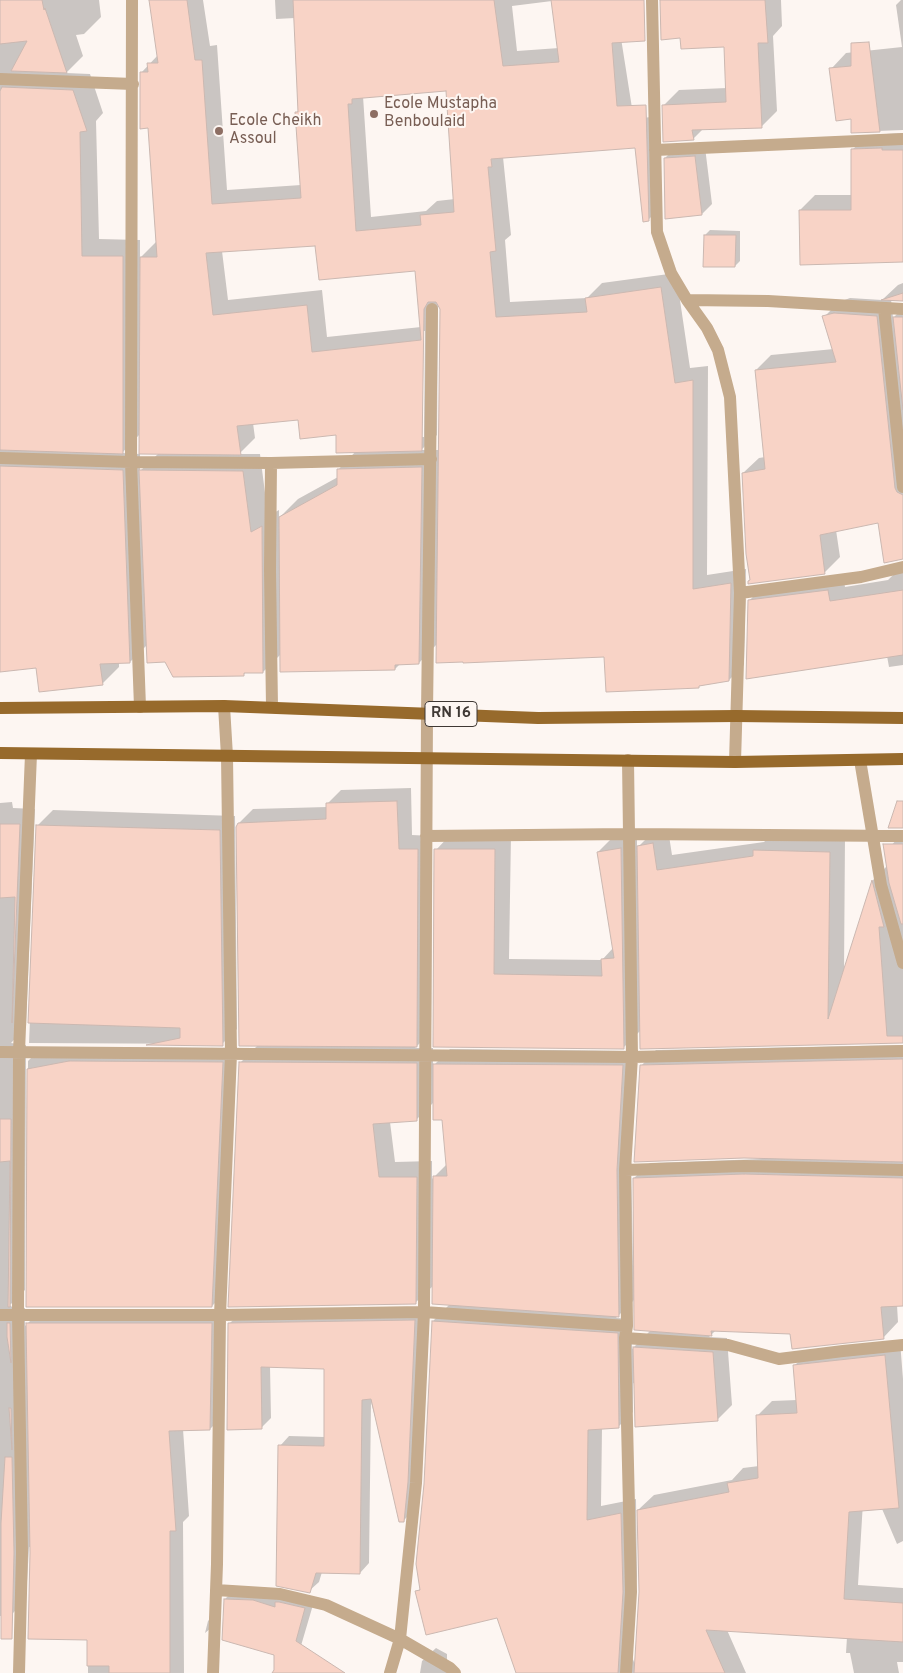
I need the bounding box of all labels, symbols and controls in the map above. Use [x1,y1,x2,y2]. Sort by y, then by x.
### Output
place label: Ecole Mustapha Benboulaid [384,95,497,133]
marker: Ecole Mustapha Benboulaid [368,108,380,120]
place label: Ecole Cheikh Assoul [229,112,321,150]
marker: Ecole Cheikh Assoul [213,125,225,137]
road number: RN 16 [425,702,477,726]

